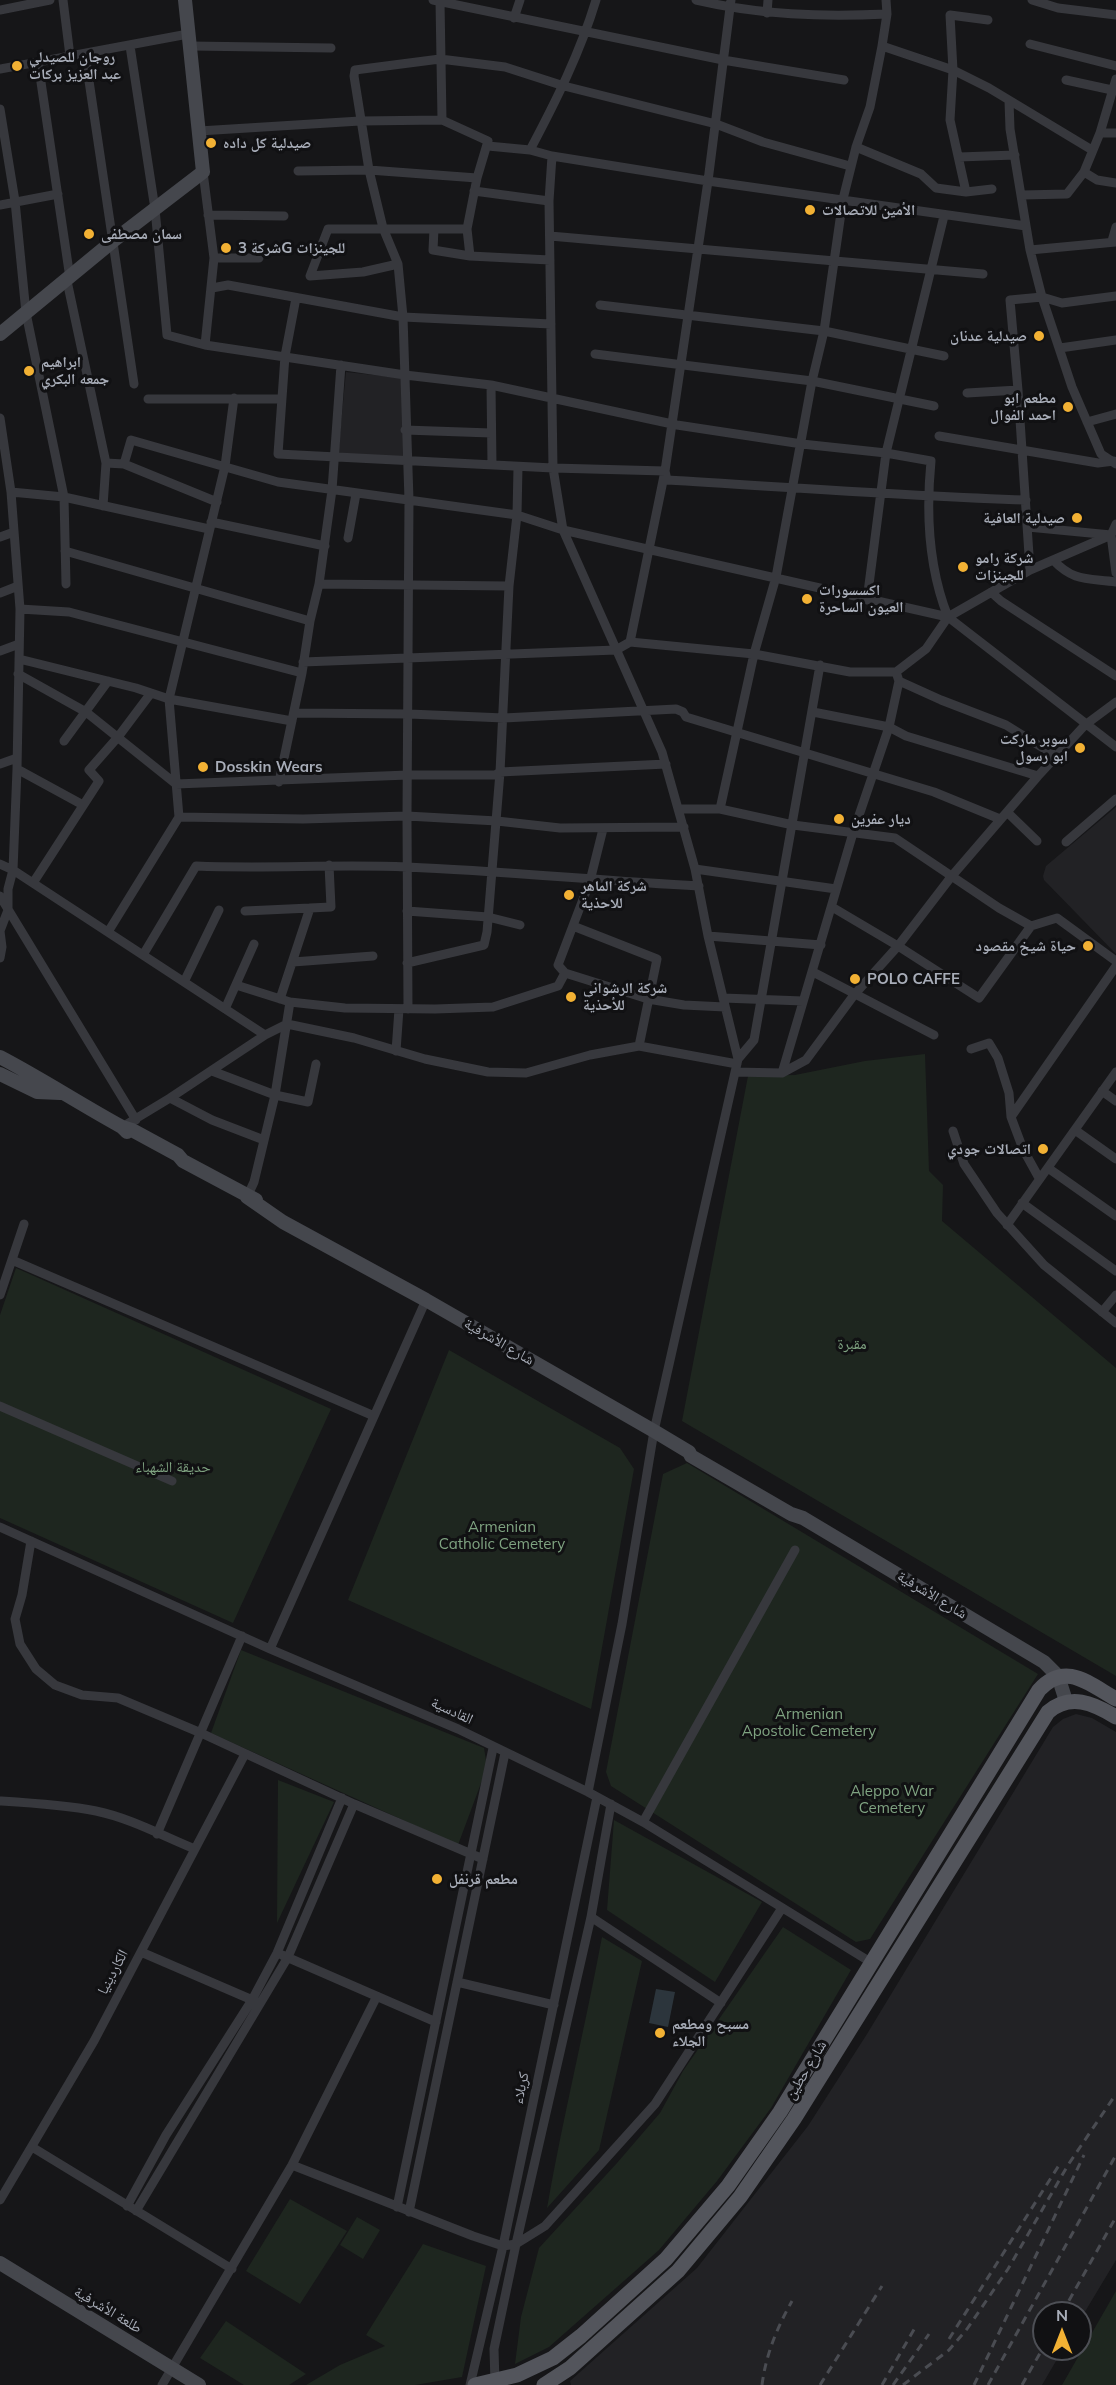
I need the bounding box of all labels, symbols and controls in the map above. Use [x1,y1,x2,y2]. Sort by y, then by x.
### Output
place label: روجان للصيدلي عبد العزيز بركات [29,48,121,83]
marker: روجان للصيدلي عبد العزيز بركات [10,59,24,73]
place label: صيدلية كل داده [223,134,311,152]
marker: صيدلية كل داده [204,136,218,150]
place label: الأمين للاتصالات [822,201,915,219]
marker: الأمين للاتصالات [803,203,817,217]
place label: سمان مصطفى [101,225,182,243]
marker: سمان مصطفى [82,227,96,241]
place label: شركة 3G للجينزات [238,239,345,257]
marker: شركة 3G للجينزات [219,241,233,255]
place label: صيدلية عدنان [950,327,1027,345]
marker: صيدلية عدنان [1032,329,1046,343]
place label: ابراهيم جمعه البكري [41,353,109,388]
marker: ابراهيم جمعه البكري [22,364,36,378]
place label: مطعم ابو احمد الفوال [990,389,1056,424]
marker: مطعم ابو احمد الفوال [1061,400,1075,414]
place label: صيدلية العافية [983,509,1065,527]
marker: صيدلية العافية [1070,511,1084,525]
place label: شركة رامو للجينزات [975,549,1033,584]
marker: شركة رامو للجينزات [956,560,970,574]
place label: اكسسورات العيون الساحرة [819,581,903,616]
marker: اكسسورات العيون الساحرة [800,592,814,606]
place label: سوبر ماركت ابو رسول [1000,730,1068,765]
marker: سوبر ماركت ابو رسول [1073,741,1087,755]
place label: Dosskin Wears [215,758,322,776]
marker: Dosskin Wears [196,760,210,774]
place label: ديار عفرين [851,810,911,828]
marker: ديار عفرين [832,812,846,826]
place label: شركة الماهر للاحذية [581,877,647,912]
marker: شركة الماهر للاحذية [562,888,576,902]
place label: حياة شيخ مقصود [975,937,1076,955]
marker: حياة شيخ مقصود [1081,939,1095,953]
place label: POLO CAFFE [867,970,960,988]
marker: POLO CAFFE [848,972,862,986]
place label: شركة الرشواني للأحذية [583,979,667,1014]
marker: شركة الرشواني للأحذية [564,990,578,1004]
place label: اتصالات جودي [947,1140,1031,1158]
marker: اتصالات جودي [1036,1142,1050,1156]
street label: شارع الأشرفية [461,1315,537,1369]
park label: مقبرة [837,1335,867,1353]
park label: حديقة الشهباء [135,1458,211,1476]
park label: Armenian Catholic Cemetery [439,1518,565,1553]
street label: شارع الأشرفية [894,1567,970,1623]
street label: القادسية [428,1693,476,1729]
park label: Armenian Apostolic Cemetery [742,1705,876,1740]
park label: Aleppo War Cemetery [850,1782,934,1817]
place label: مطعم قرنفل [449,1870,518,1888]
marker: مطعم قرنفل [430,1872,444,1886]
street label: الكاردينيا [94,1947,132,1997]
place label: مسبح ومطعم الجلاء [672,2015,749,2050]
marker: مسبح ومطعم الجلاء [653,2026,667,2040]
street label: شارع حطين [781,2037,831,2103]
street label: كربلاء [509,2070,533,2106]
street label: طلعة الأشرفية [71,2283,145,2337]
north arrow [1032,2301,1092,2361]
text: N [1056,2305,1068,2325]

